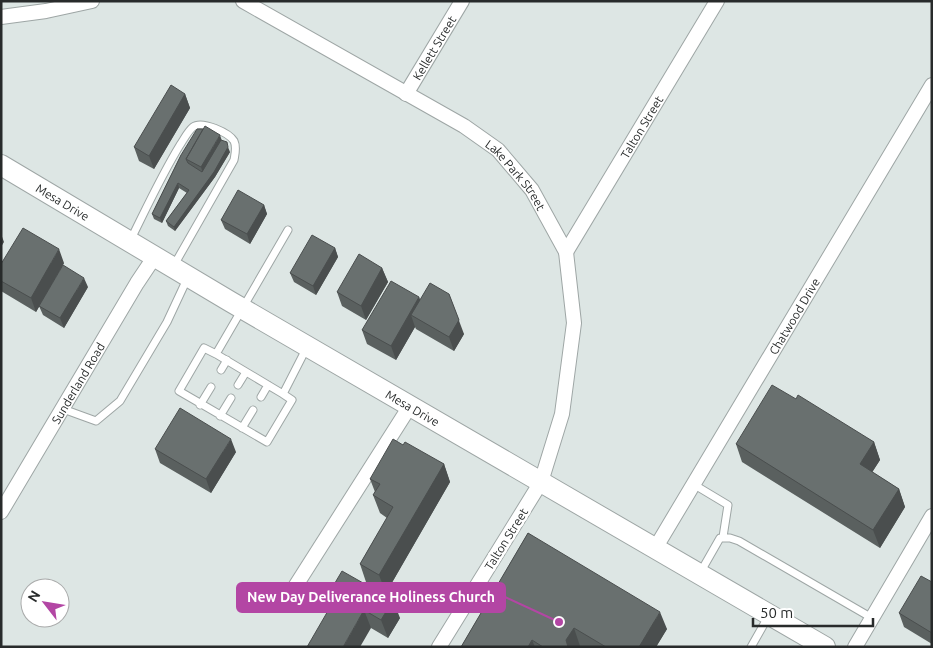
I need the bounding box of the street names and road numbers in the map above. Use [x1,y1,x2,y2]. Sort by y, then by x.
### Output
street label: Kellett Street [410,13,458,82]
street label: Talton Street [618,93,665,160]
street label: Lake Park Street [483,137,548,213]
street label: Mesa Drive [34,181,92,223]
street label: Chatwood Drive [766,276,822,357]
street label: Sunderland Road [49,340,107,426]
street label: Mesa Drive [384,387,442,428]
street label: Talton Street [482,505,530,572]

